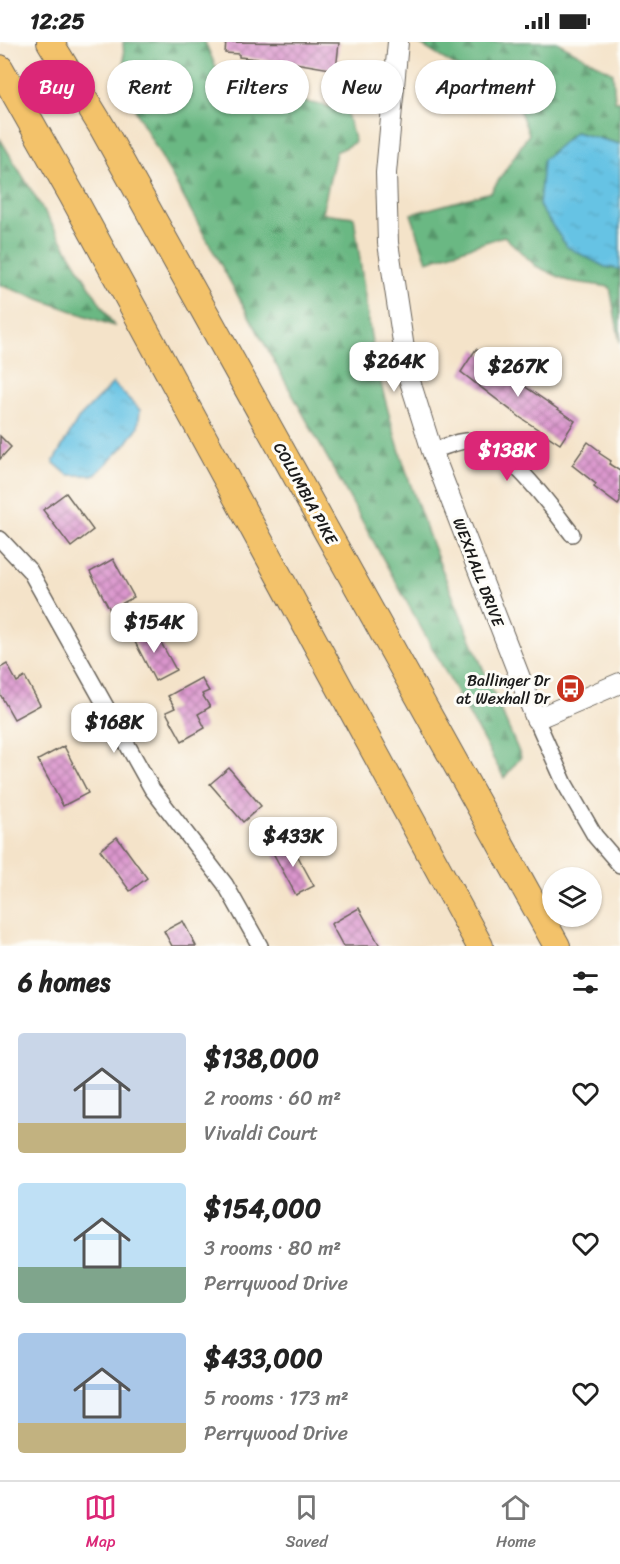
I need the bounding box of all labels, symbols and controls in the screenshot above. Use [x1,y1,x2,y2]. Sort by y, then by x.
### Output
text: 12:25 [30,2,85,41]
chip: Buy [18,60,95,114]
chip: Rent [107,60,193,114]
chip: Filters [205,60,309,114]
chip: New [321,60,403,114]
chip: Apartment [415,60,556,114]
pin: $264K [352,342,436,393]
text: $264K [363,344,425,379]
pin: $267K [476,347,560,398]
text: $267K [488,349,548,384]
pin: $138K [465,431,549,482]
text: $138K [478,433,536,468]
street label: COLUMBIA PIKE [265,437,346,551]
street label: WEXHALL DRIVE [444,513,513,632]
pin: $154K [112,603,196,654]
text: $154K [125,605,183,640]
place label: Ballinger Dr at Wexhall Dr [456,666,551,713]
bus stop icon: Ballinger Dr at Wexhall Dr [555,673,587,705]
pin: $168K [72,703,156,754]
text: $168K [85,705,143,740]
pin: $433K [251,817,335,868]
text: $433K [263,819,323,854]
map controls [542,867,602,927]
button: layers [542,867,602,927]
text: 6 homes [18,959,110,1005]
icon: filters [569,966,602,999]
text: $138,000 [204,1035,319,1081]
icon: home [66,1057,138,1129]
icon: heart [569,1077,602,1110]
text: 2 rooms · 60 m² [204,1081,341,1116]
text: Vivaldi Court [204,1116,318,1151]
text: $154,000 [204,1185,321,1231]
icon: home [66,1207,138,1279]
icon: heart [569,1227,602,1260]
text: 3 rooms · 80 m² [204,1231,341,1266]
text: Perrywood Drive [204,1266,348,1301]
text: $433,000 [204,1335,323,1381]
icon: home [66,1357,138,1429]
icon: heart [569,1377,602,1410]
text: 5 rooms · 173 m² [204,1381,349,1416]
text: Perrywood Drive [204,1416,348,1451]
tab: Map [84,1491,117,1556]
tab: Saved [285,1491,328,1556]
tab: Home [496,1491,536,1556]

